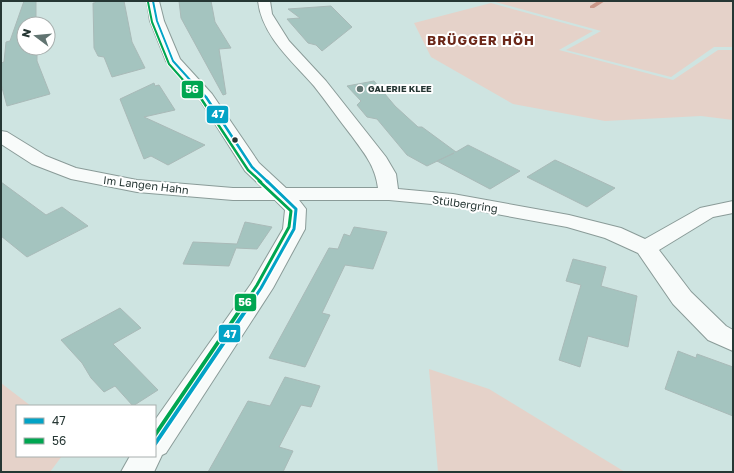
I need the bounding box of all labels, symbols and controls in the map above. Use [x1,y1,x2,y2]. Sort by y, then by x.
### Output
north arrow [16,16,56,56]
text: N [19,27,33,39]
district label: BRÜGGER HÖH [427,32,535,48]
line badge: 56 [181,80,204,99]
text: 56 [185,82,199,95]
place label: GALERIE KLEE [368,83,432,94]
marker: GALERIE KLEE [355,84,365,94]
line badge: 47 [206,105,229,124]
text: 47 [212,107,224,120]
unlabelled marker [230,135,240,145]
street label: Im Langen Hahn [103,173,190,196]
street label: Stülbergring [431,192,499,215]
line badge: 56 [234,293,257,312]
text: 56 [238,295,252,308]
line badge: 47 [218,324,241,343]
text: 47 [224,327,236,340]
legend [16,405,156,457]
text: 47 [52,413,66,428]
text: 56 [52,433,66,448]

